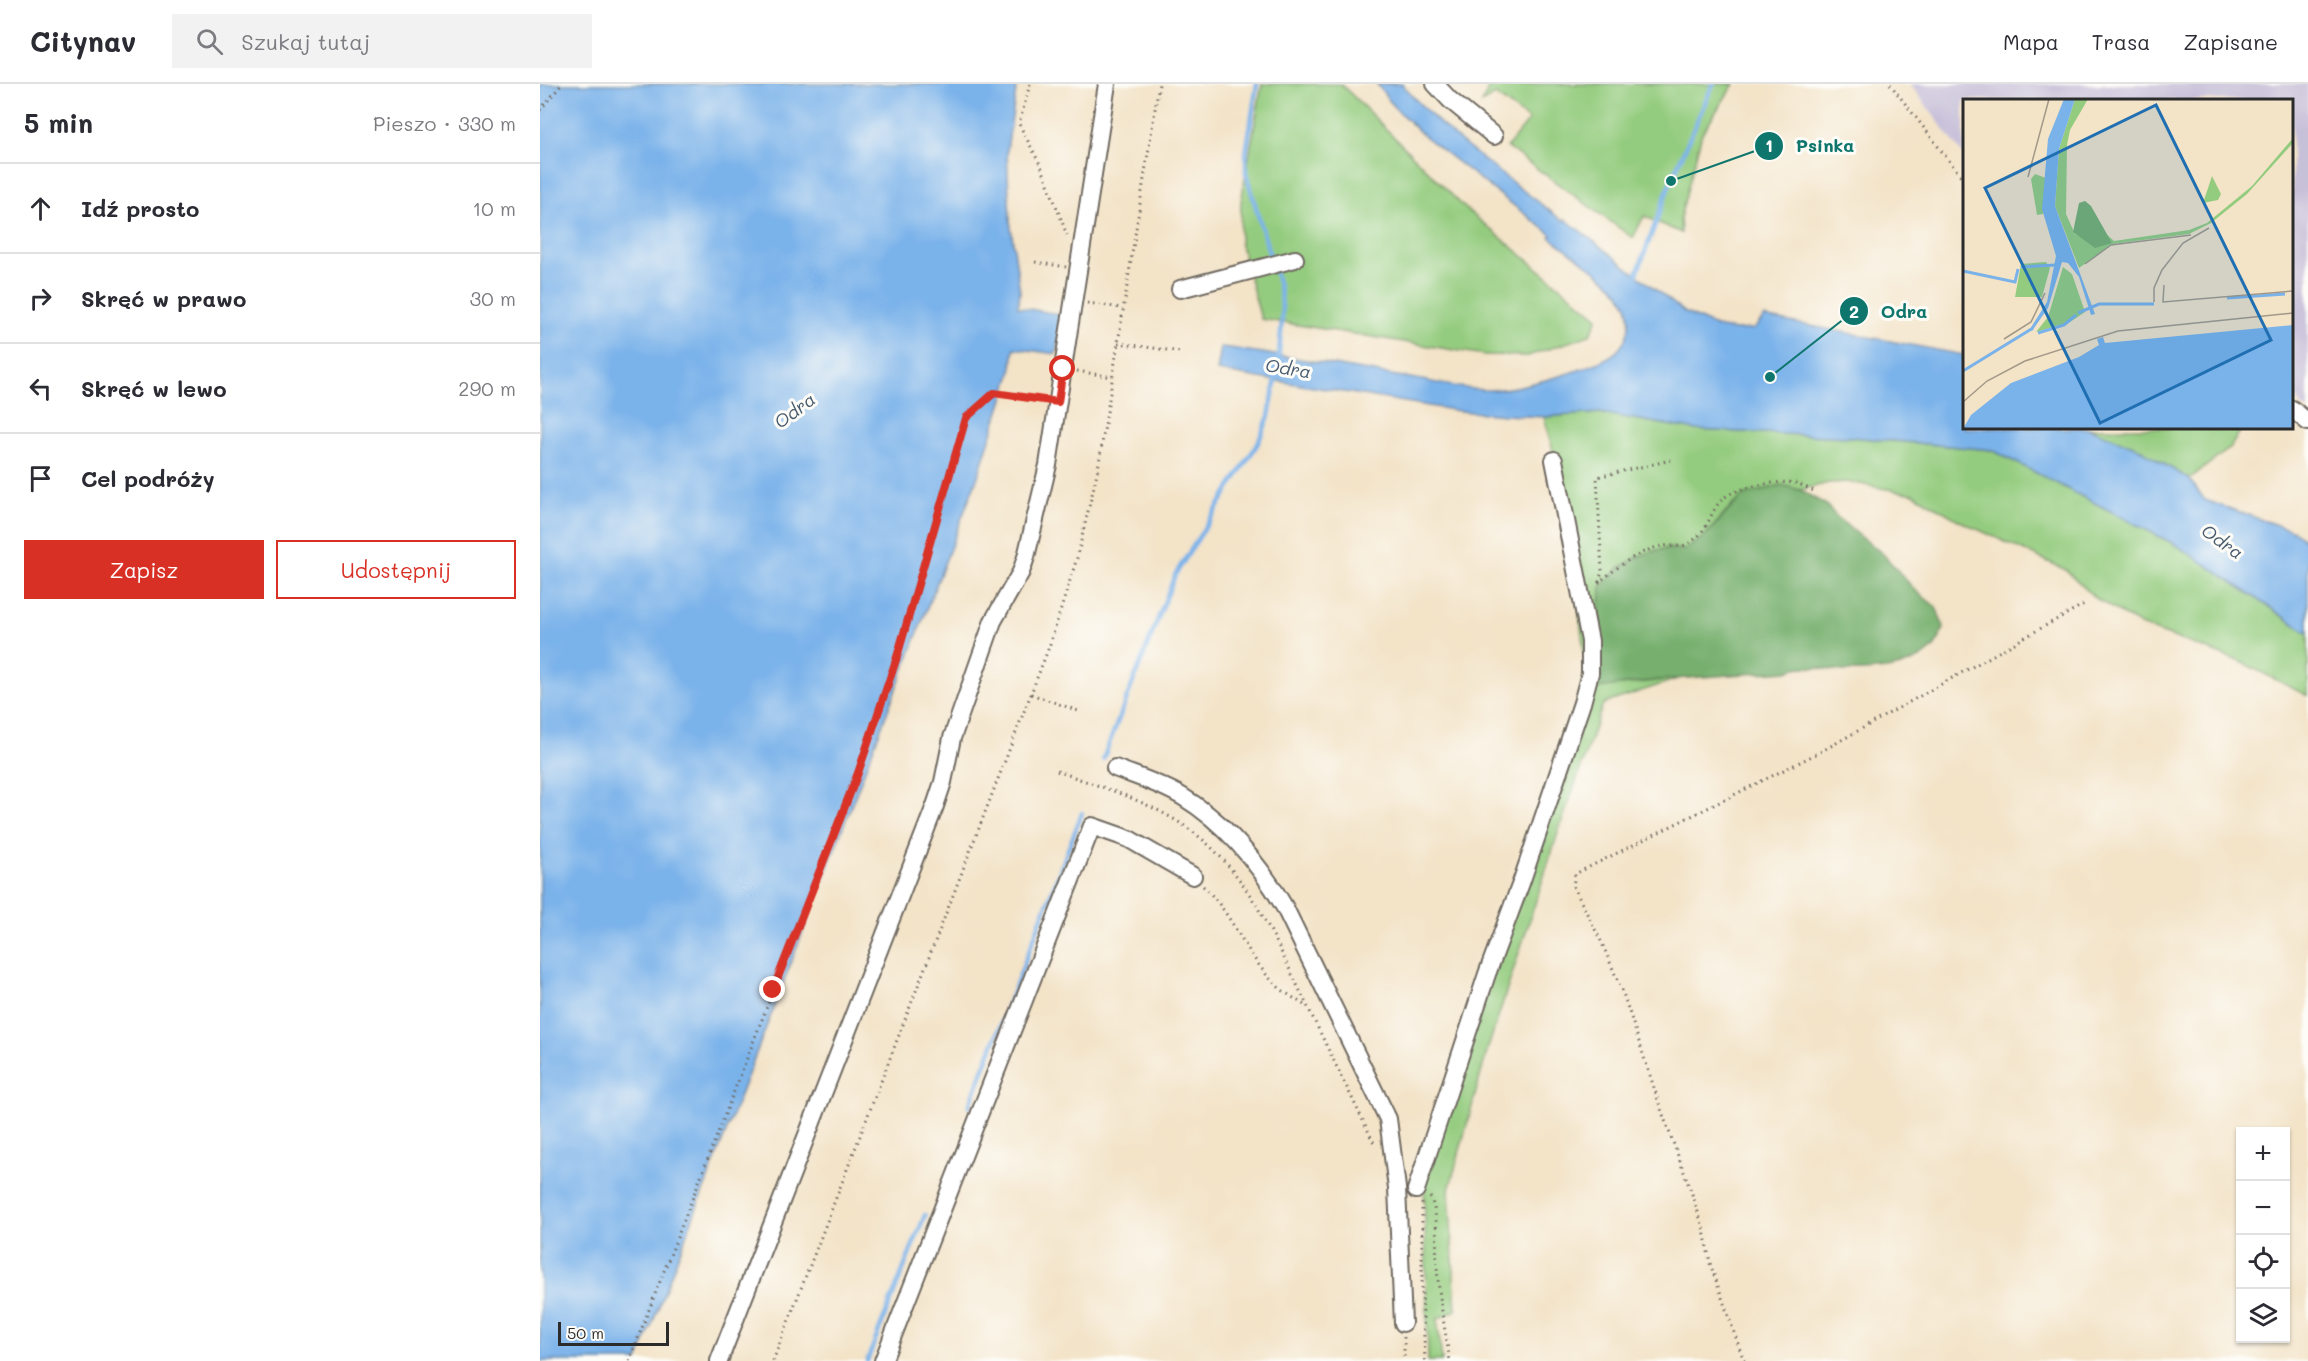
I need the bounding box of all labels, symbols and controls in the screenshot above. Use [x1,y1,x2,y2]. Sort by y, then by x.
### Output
search box [172,14,592,68]
text: Citynav [30,23,136,59]
icon: search [193,25,226,58]
text: Szukaj tutaj [241,27,370,56]
text: Mapa [2003,28,2059,55]
text: Trasa [2092,28,2150,55]
text: Zapisane [2183,28,2278,55]
inset map [1963,99,2293,429]
text: 5 min [24,106,93,140]
text: Pieszo · 330 m [373,110,516,136]
callout: Psinka [1754,128,1866,164]
text: 1 [1765,133,1773,157]
text: Psinka [1796,133,1854,157]
icon: ahead [24,192,57,225]
text: Idź prosto [81,194,199,223]
text: 10 m [472,195,516,221]
icon: right [24,282,57,315]
text: Skręć w prawo [81,284,246,313]
text: 30 m [470,285,516,311]
callout: Odra [1839,293,1939,329]
text: 2 [1849,299,1859,323]
text: Odra [1881,299,1927,323]
water label: Odra [1264,353,1313,383]
route start [1049,355,1075,381]
icon: left [24,372,57,405]
text: Skręć w lewo [81,374,227,403]
text: 290 m [458,375,516,401]
water label: Odra [769,387,820,434]
icon: arrive [24,462,57,495]
text: Cel podróży [81,464,215,493]
water label: Odra [2197,518,2248,564]
button: Zapisz [24,540,264,599]
button: Udostępnij [276,540,516,599]
route end [759,976,785,1002]
map controls [2236,1127,2290,1343]
button: + [2236,1127,2290,1181]
button: − [2236,1181,2290,1235]
button: locate [2236,1235,2290,1289]
button: layers [2236,1289,2290,1343]
scale bar [558,1319,669,1346]
text: 50 m [567,1322,604,1343]

